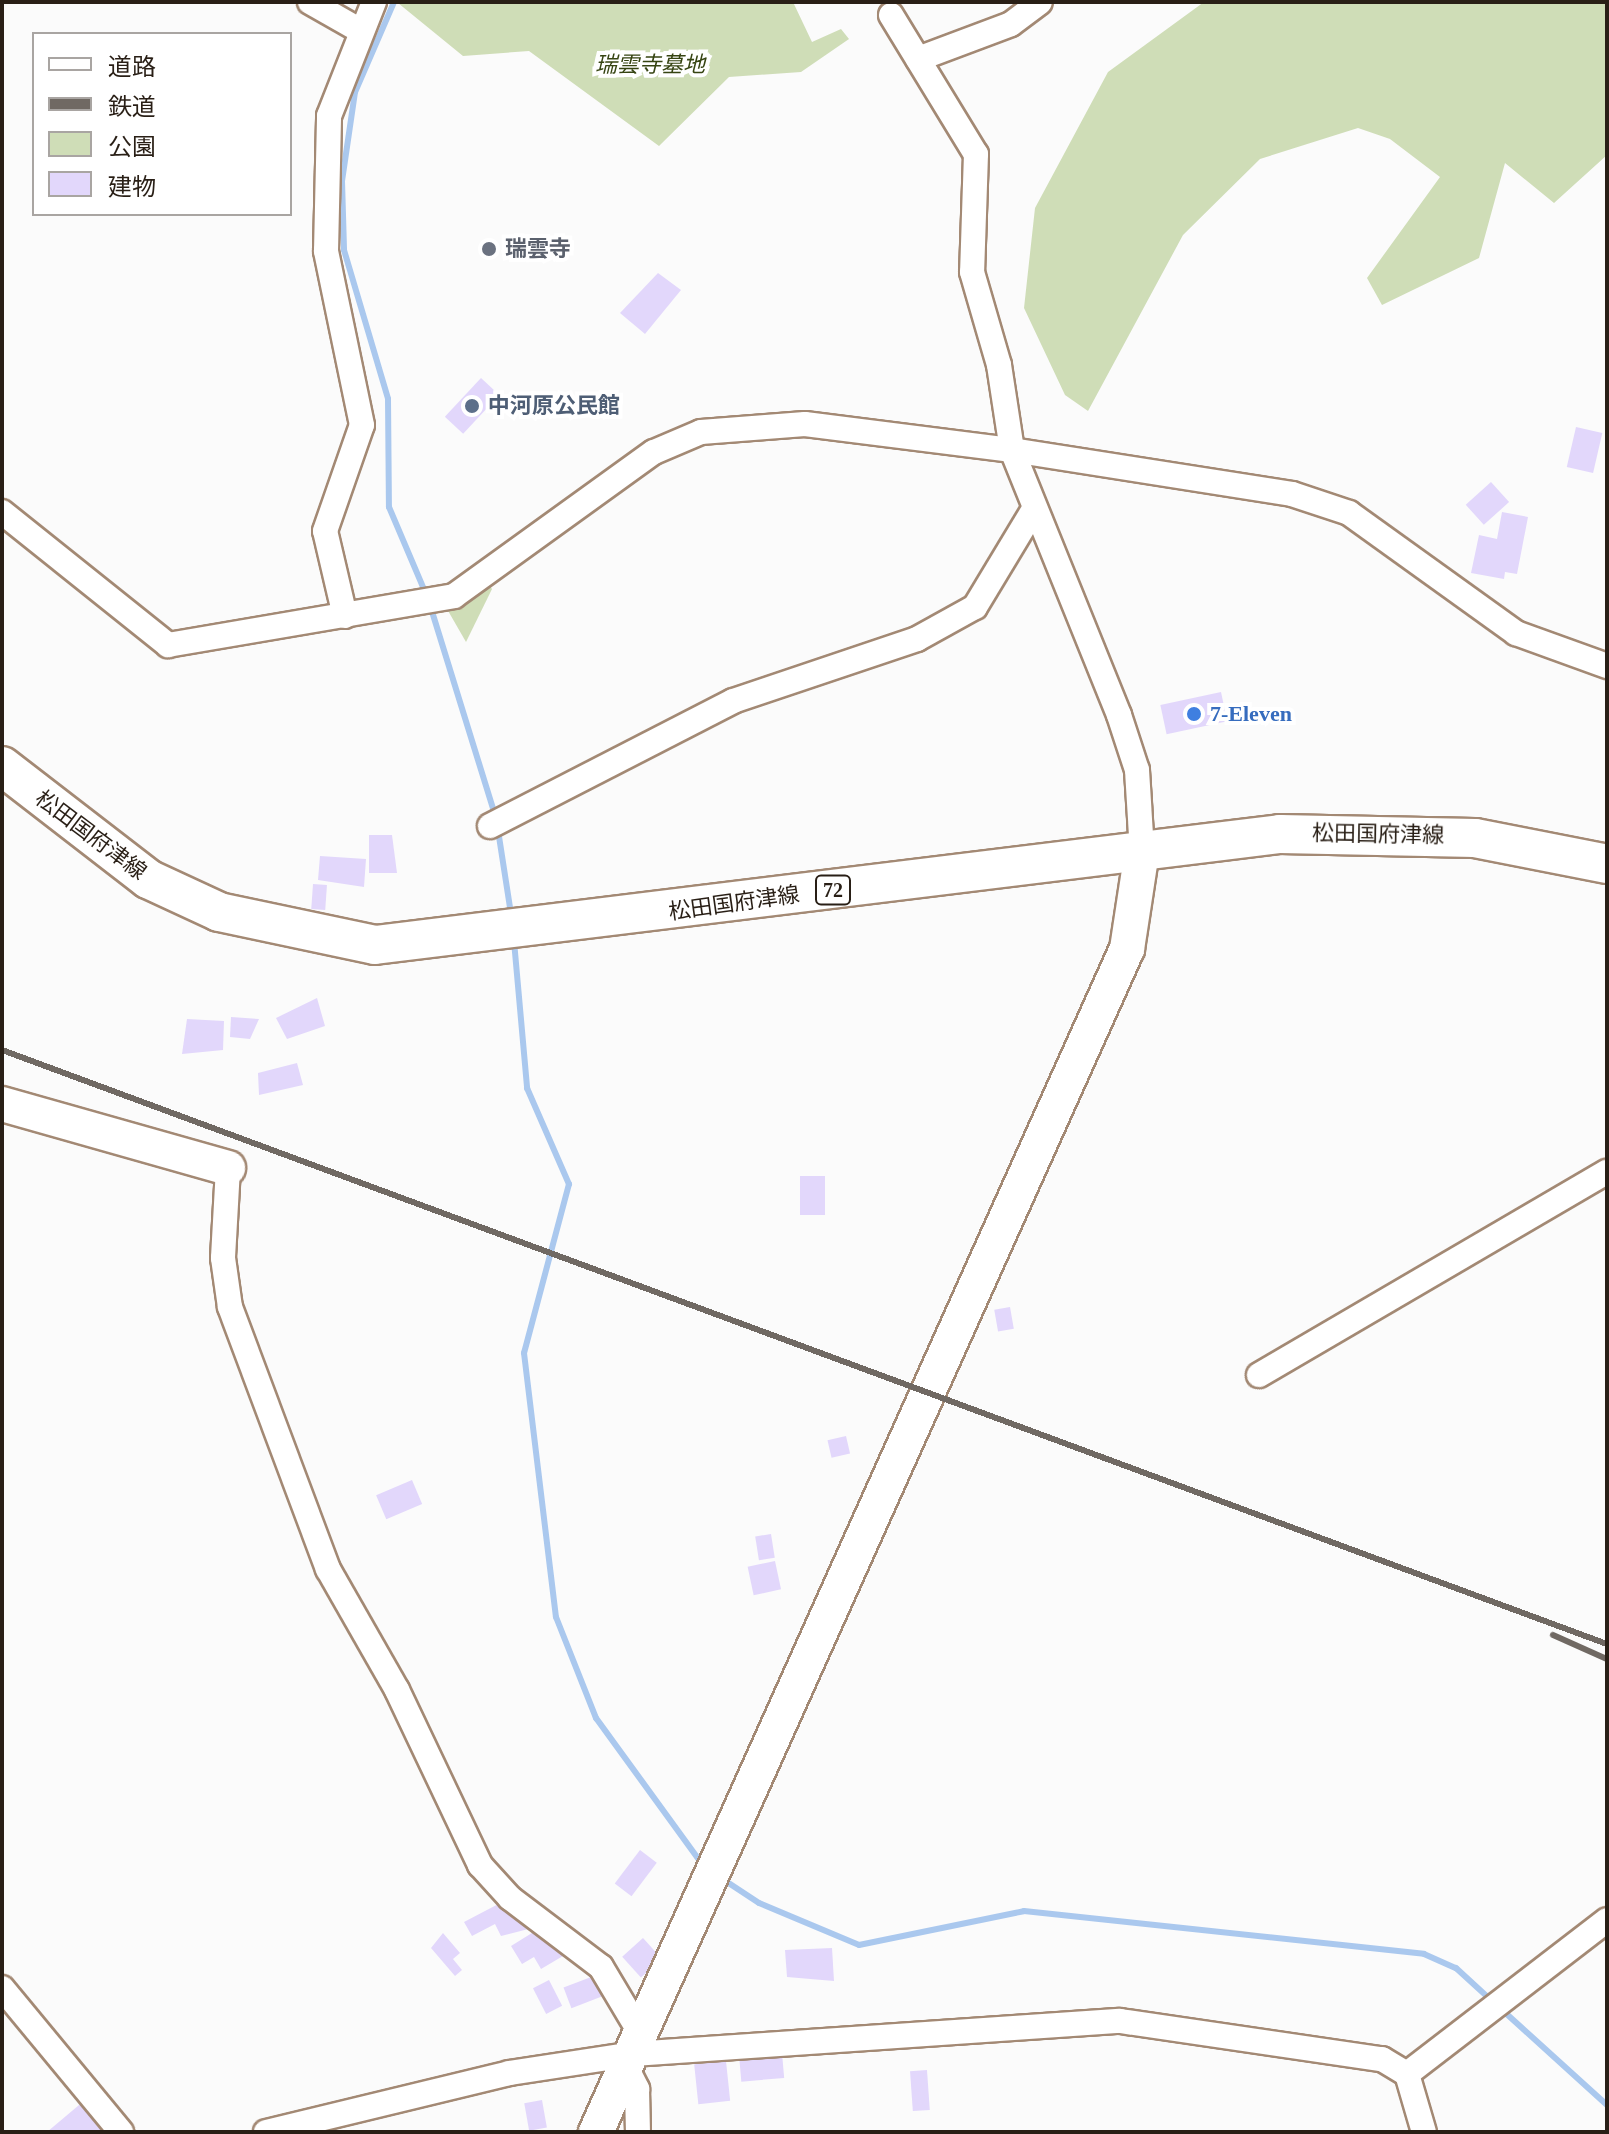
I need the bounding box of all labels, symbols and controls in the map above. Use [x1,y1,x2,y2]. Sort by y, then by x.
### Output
legend [32,32,292,216]
park label: 瑞雲寺墓地 [595,52,705,78]
text: 道路 [108,54,156,80]
text: 鉄道 [108,94,156,120]
text: 公園 [108,134,156,160]
text: 建物 [108,174,156,200]
place label: 瑞雲寺 [505,236,571,262]
marker: 瑞雲寺 [480,240,498,258]
place label: 中河原公民館 [488,393,620,419]
marker: 中河原公民館 [463,397,481,415]
place label: 7-Eleven [1210,701,1292,727]
marker: 7-Eleven [1185,705,1203,723]
street label: 松田国府津線 [30,785,152,885]
street label: 松田国府津線 [1312,820,1444,848]
road number: 72 [815,874,851,906]
street label: 松田国府津線 [667,881,801,925]

